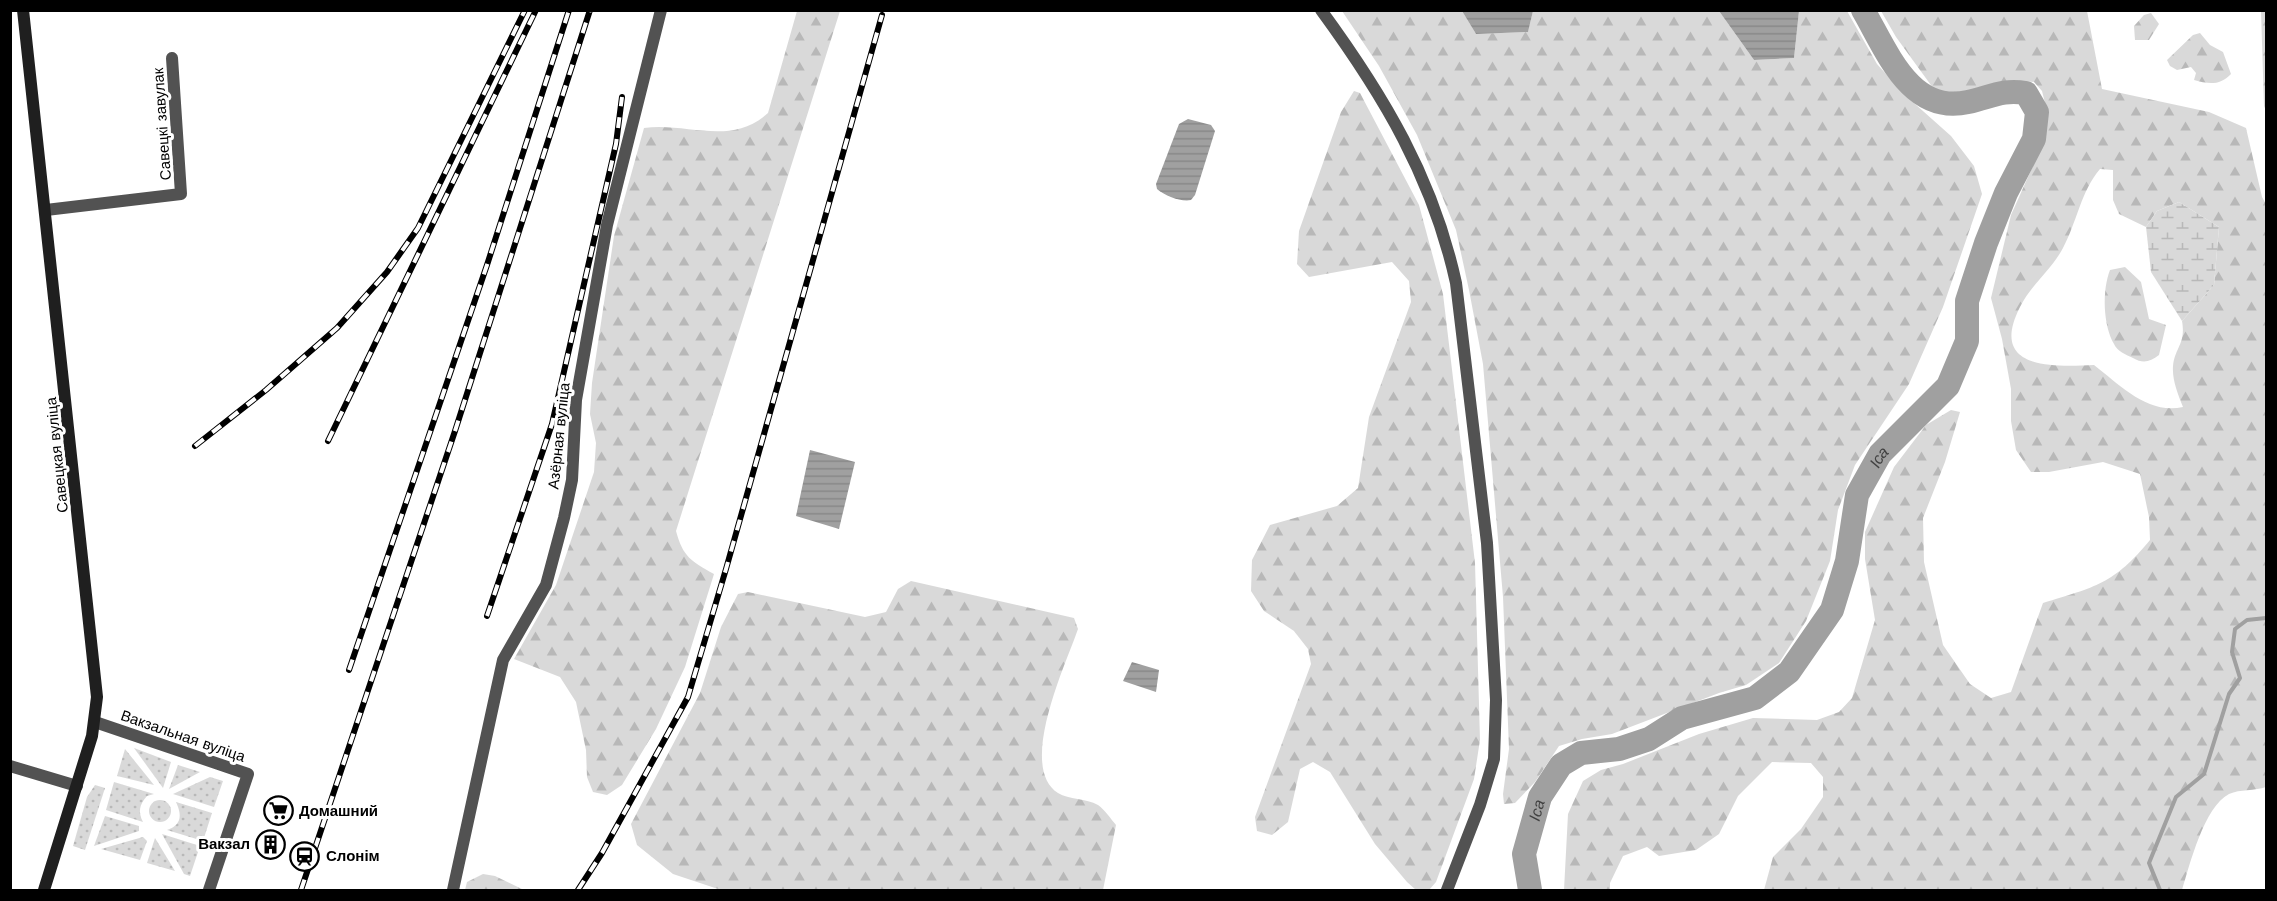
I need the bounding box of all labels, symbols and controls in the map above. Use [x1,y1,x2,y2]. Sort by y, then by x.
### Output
street label: Савецкі завулак [149,67,175,181]
street label: Азёрная вуліца [544,381,574,490]
street label: Савецкая вуліца [42,396,72,514]
water label: Іса [1865,442,1892,471]
street label: Вакзальная вуліца [118,706,248,766]
supermarket icon: Домашний [262,795,294,827]
water label: Іса [1525,797,1549,823]
place label: Домашний [299,802,378,820]
building icon: Вакзал [255,828,287,860]
place label: Вакзал [198,835,250,853]
station icon: Слонім [289,840,321,872]
place label: Слонім [326,847,380,865]

